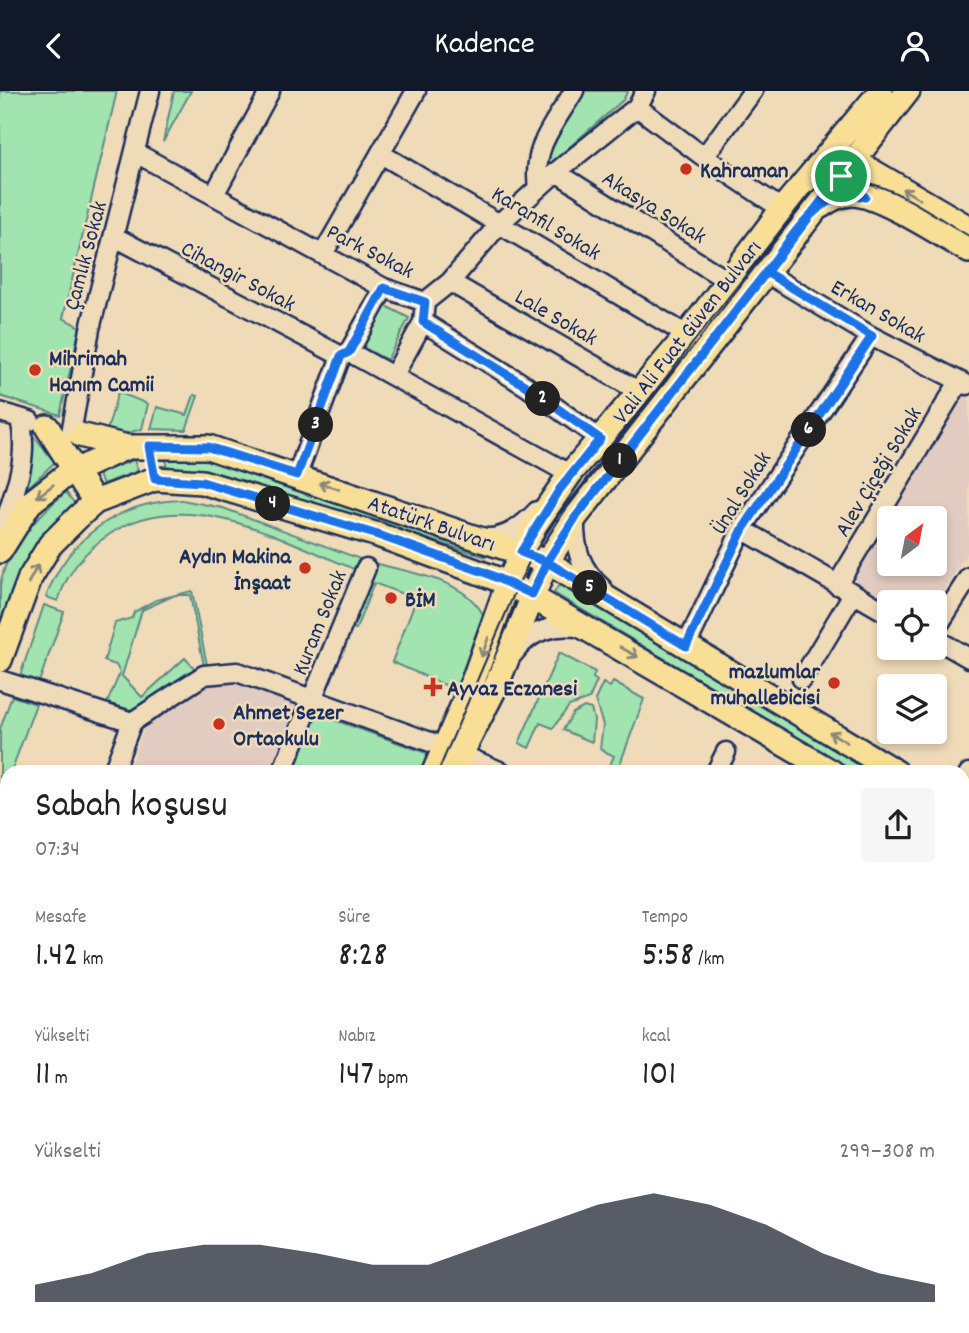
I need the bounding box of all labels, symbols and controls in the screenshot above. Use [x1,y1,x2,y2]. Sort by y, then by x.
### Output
text: Kadence [434,23,535,69]
icon: back [35,27,73,65]
icon: person [896,27,934,65]
pin [811,146,871,206]
place label: Kahraman [700,156,789,189]
icon: arrive [822,157,860,195]
marker: Kahraman [678,161,694,177]
street label: Akasya Sokak [594,164,712,254]
street label: Karanfil Sokak [484,179,606,271]
one-way arrow [901,187,921,201]
street label: Çamlık Sokak [57,198,118,314]
street label: Park Sokak [320,217,419,289]
street label: Cihangir Sokak [174,234,301,322]
street label: Vali Ali Fuat Güven Bulvarı [606,234,771,432]
street label: Erkan Sokak [823,272,931,354]
street label: Lale Sokak [508,282,603,356]
place label: Mihrimah Hanım Camii [49,344,155,403]
marker: Mihrimah Hanım Camii [27,362,43,378]
pin: 2 [526,381,560,417]
text: 2 [538,385,547,412]
street label: Alev Çiçeği Sokak [828,401,932,544]
pin: 3 [298,407,334,443]
text: 3 [311,411,320,438]
pin: 6 [792,413,826,447]
text: 6 [804,416,813,443]
pin: 1 [602,443,638,479]
street label: Ünal Sokak [704,446,781,542]
text: 1 [617,447,622,474]
one-way arrow [318,479,340,491]
one-way arrow [37,484,55,499]
pin: 4 [256,487,290,521]
street label: Atatürk Bulvarı [363,488,499,563]
text: 4 [269,490,276,517]
north arrow [877,506,947,576]
map controls [877,506,947,744]
place label: Aydın Makina İnşaat [179,542,292,601]
marker: Aydın Makina İnşaat [297,560,313,576]
one-way arrow [27,564,41,584]
street label: Kuram Sokak [285,566,357,681]
pin: 5 [572,571,608,605]
text: 5 [585,574,594,601]
place label: BİM [405,585,436,618]
marker: BİM [383,590,399,606]
button: locate [877,590,947,660]
one-way arrow [478,635,490,657]
one-way arrow [619,645,639,659]
place label: mazlumlar muhallebicisi [710,657,821,716]
place label: Ayvaz Eczanesi [447,674,578,707]
button: layers [877,674,947,744]
marker: mazlumlar muhallebicisi [826,675,842,691]
marker: Ayvaz Eczanesi [425,679,441,695]
place label: Ahmet Sezer Ortaokulu [233,698,344,757]
marker: Ahmet Sezer Ortaokulu [211,716,227,732]
one-way arrow [828,729,848,743]
text: Sabah koşusu [35,780,228,835]
button: share [861,788,935,862]
text: 07:34 [35,834,80,867]
text: Mesafe [35,905,86,932]
text: Süre [338,905,370,932]
text: Tempo [642,905,688,932]
text: 1.42 [35,932,78,982]
text: 8:28 [338,932,388,982]
text: 5:58 [642,932,694,982]
text: km [78,947,104,974]
text: /km [694,947,725,974]
text: Yükselti [35,1024,89,1051]
text: Nabız [338,1024,376,1051]
text: kcal [642,1024,671,1051]
text: 11 [35,1051,50,1101]
text: 147 [338,1051,374,1101]
text: 101 [642,1051,676,1101]
text: m [50,1066,68,1093]
text: bpm [374,1066,408,1093]
text: Yükselti [35,1136,101,1169]
text: 299–308 m [839,1136,935,1169]

